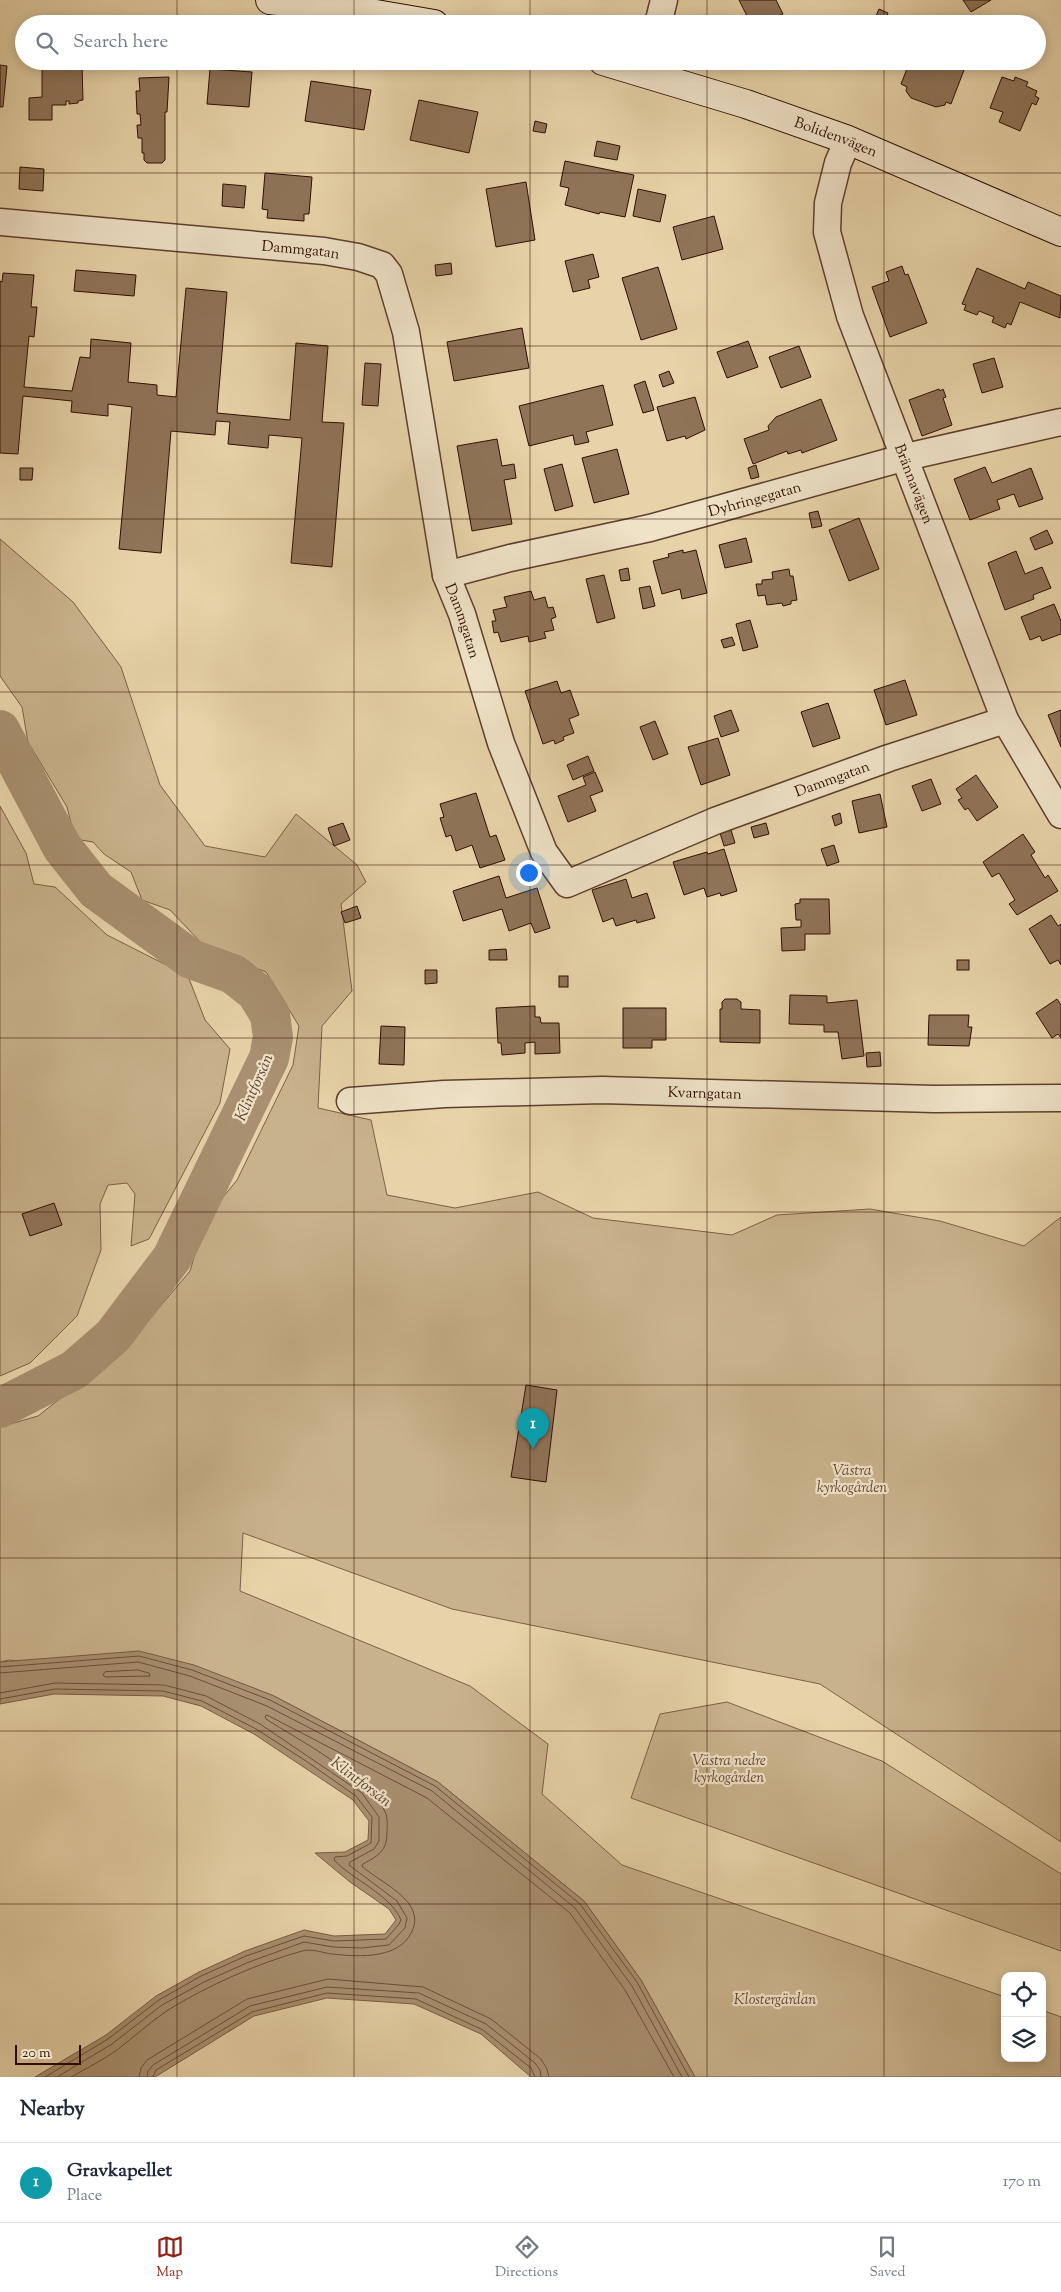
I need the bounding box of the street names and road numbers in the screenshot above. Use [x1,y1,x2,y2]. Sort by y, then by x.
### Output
street label: Bolidenvägen [791,113,880,163]
street label: Dammgatan [261,236,341,266]
street label: Brännavägen [888,441,938,527]
street label: Dyhringegatan [706,477,804,523]
street label: Dammgatan [439,580,484,662]
street label: Dammgatan [792,757,873,803]
street label: Kvarngatan [667,1083,742,1106]

